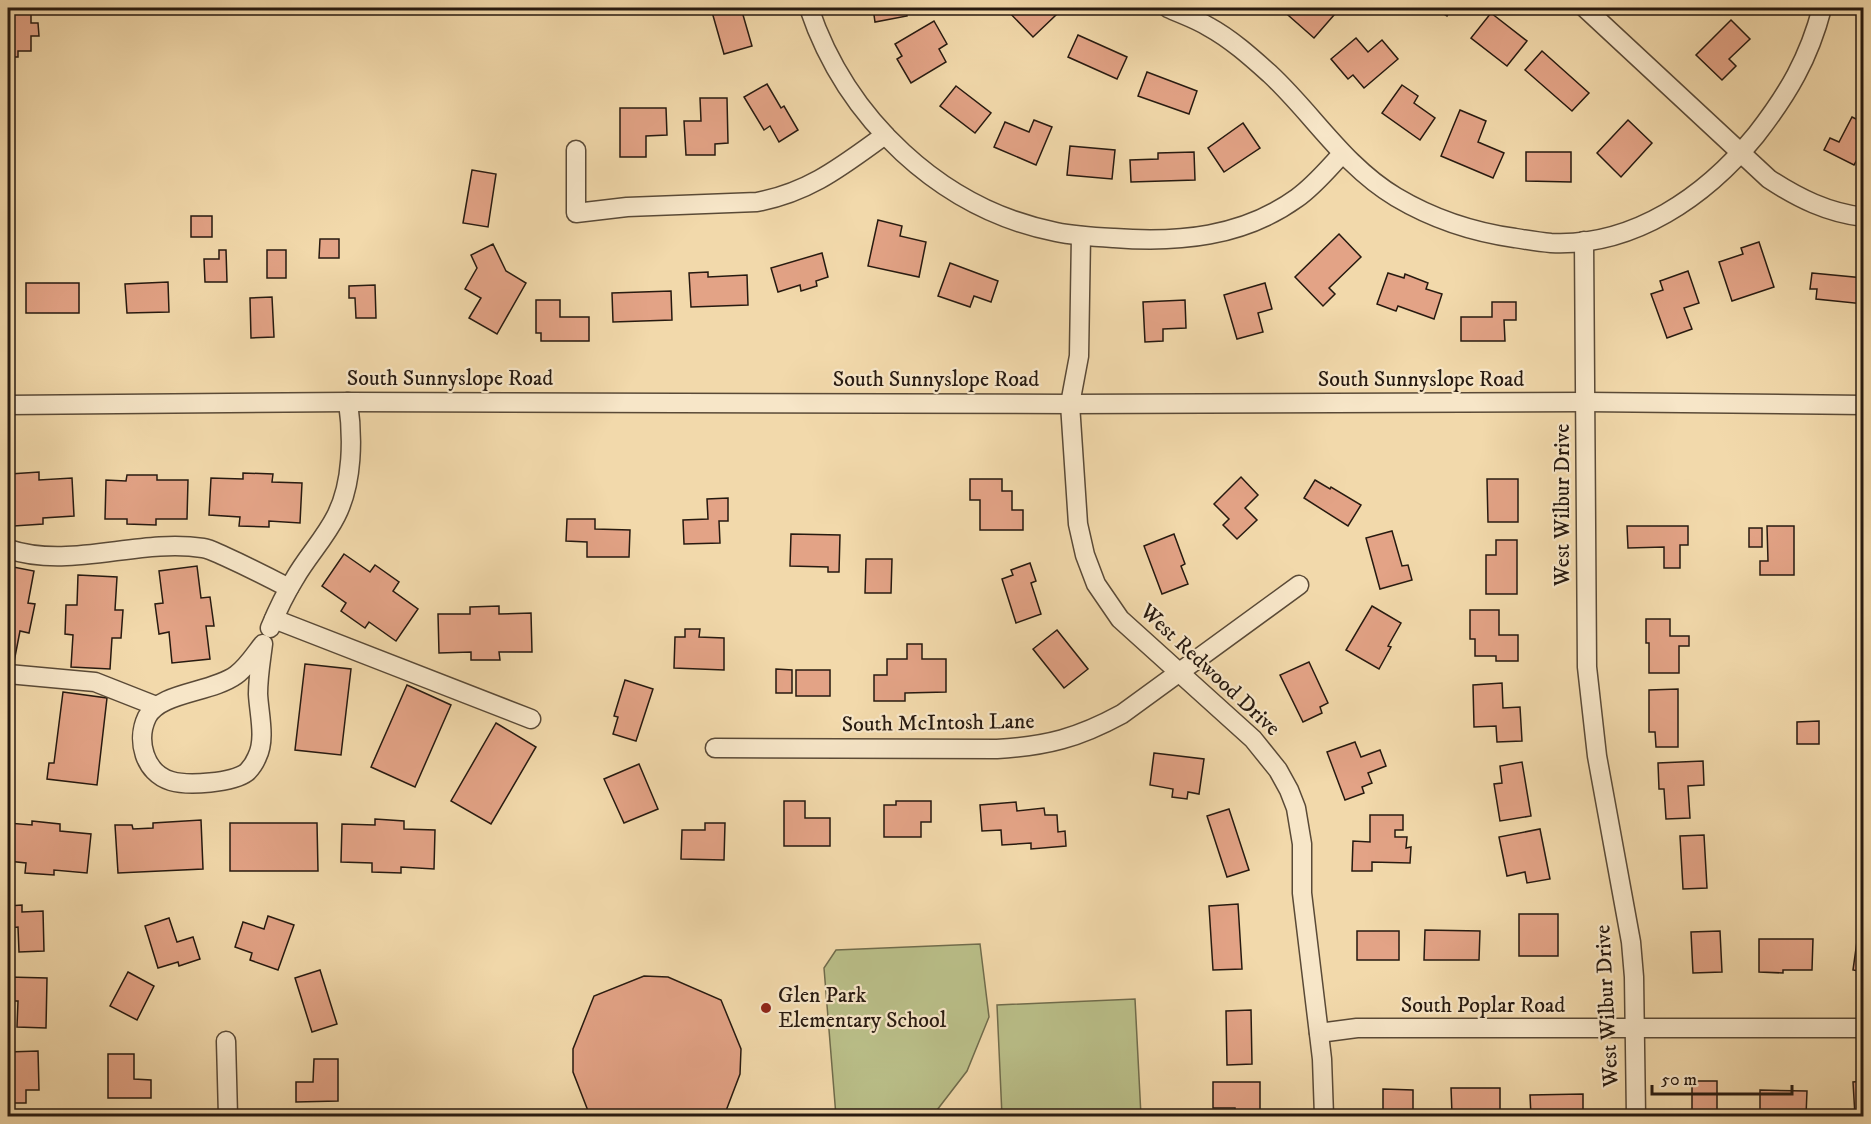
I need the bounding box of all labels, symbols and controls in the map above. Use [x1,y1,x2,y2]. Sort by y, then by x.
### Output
street label: South Sunnyslope Road [347,365,553,392]
street label: South Sunnyslope Road [833,366,1039,393]
street label: South Sunnyslope Road [1318,366,1524,393]
street label: West Wilbur Drive [1549,424,1576,587]
street label: West Redwood Drive [1134,597,1286,742]
street label: South McIntosh Lane [841,708,1035,738]
street label: West Wilbur Drive [1589,924,1625,1089]
place label: Glen Park Elementary School [778,982,947,1034]
street label: South Poplar Road [1401,992,1565,1019]
marker: Glen Park Elementary School [759,1001,773,1015]
scale bar [1652,1058,1792,1096]
text: 50 m [1661,1069,1697,1091]

